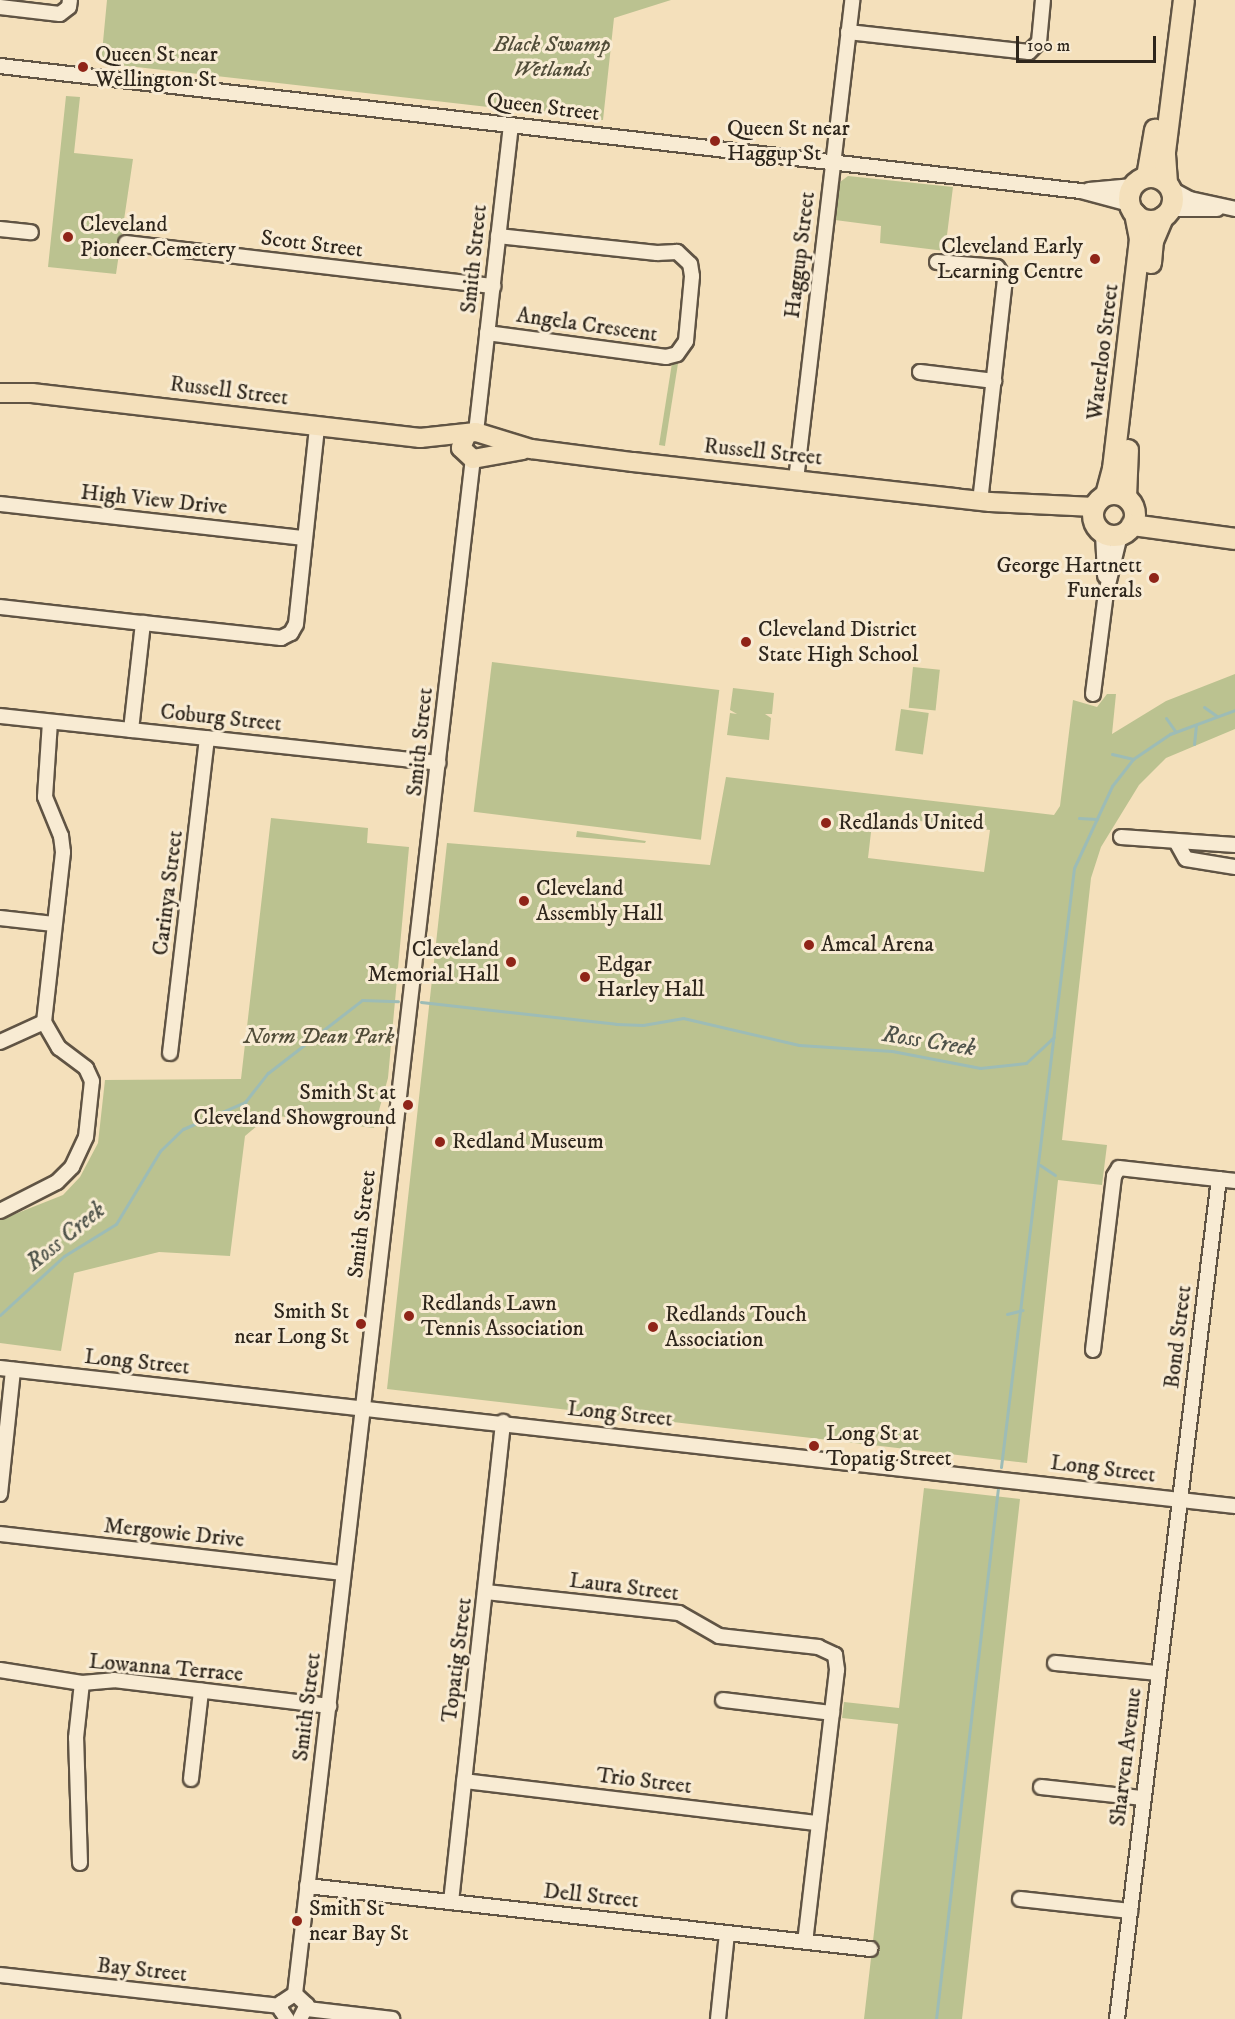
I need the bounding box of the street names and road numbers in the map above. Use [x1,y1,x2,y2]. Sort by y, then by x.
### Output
street label: Queen Street [485,87,601,127]
street label: Haggup Street [779,190,821,320]
street label: Smith Street [455,203,493,315]
street label: Scott Street [259,225,365,263]
street label: Waterloo Street [1082,282,1124,422]
street label: Angela Crescent [515,302,659,348]
street label: Russell Street [168,371,290,411]
street label: Russell Street [702,433,824,471]
street label: High View Drive [79,479,229,521]
street label: Smith Street [401,686,439,798]
street label: Coburg Street [159,699,283,737]
street label: Carinya Street [147,829,189,957]
street label: Smith Street [342,1168,382,1280]
street label: Bond Street [1159,1284,1197,1390]
street label: Long Street [83,1343,191,1381]
street label: Long Street [566,1395,674,1433]
street label: Long Street [1049,1449,1157,1489]
street label: Mergowie Drive [103,1513,245,1553]
street label: Laura Street [568,1567,680,1607]
street label: Topatig Street [436,1596,478,1724]
street label: Lowanna Terrace [88,1648,244,1688]
street label: Smith Street [287,1651,327,1763]
street label: Sharven Avenue [1104,1686,1148,1828]
street label: Trio Street [595,1762,693,1800]
street label: Dell Street [542,1878,640,1914]
street label: Bay Street [96,1952,188,1988]

